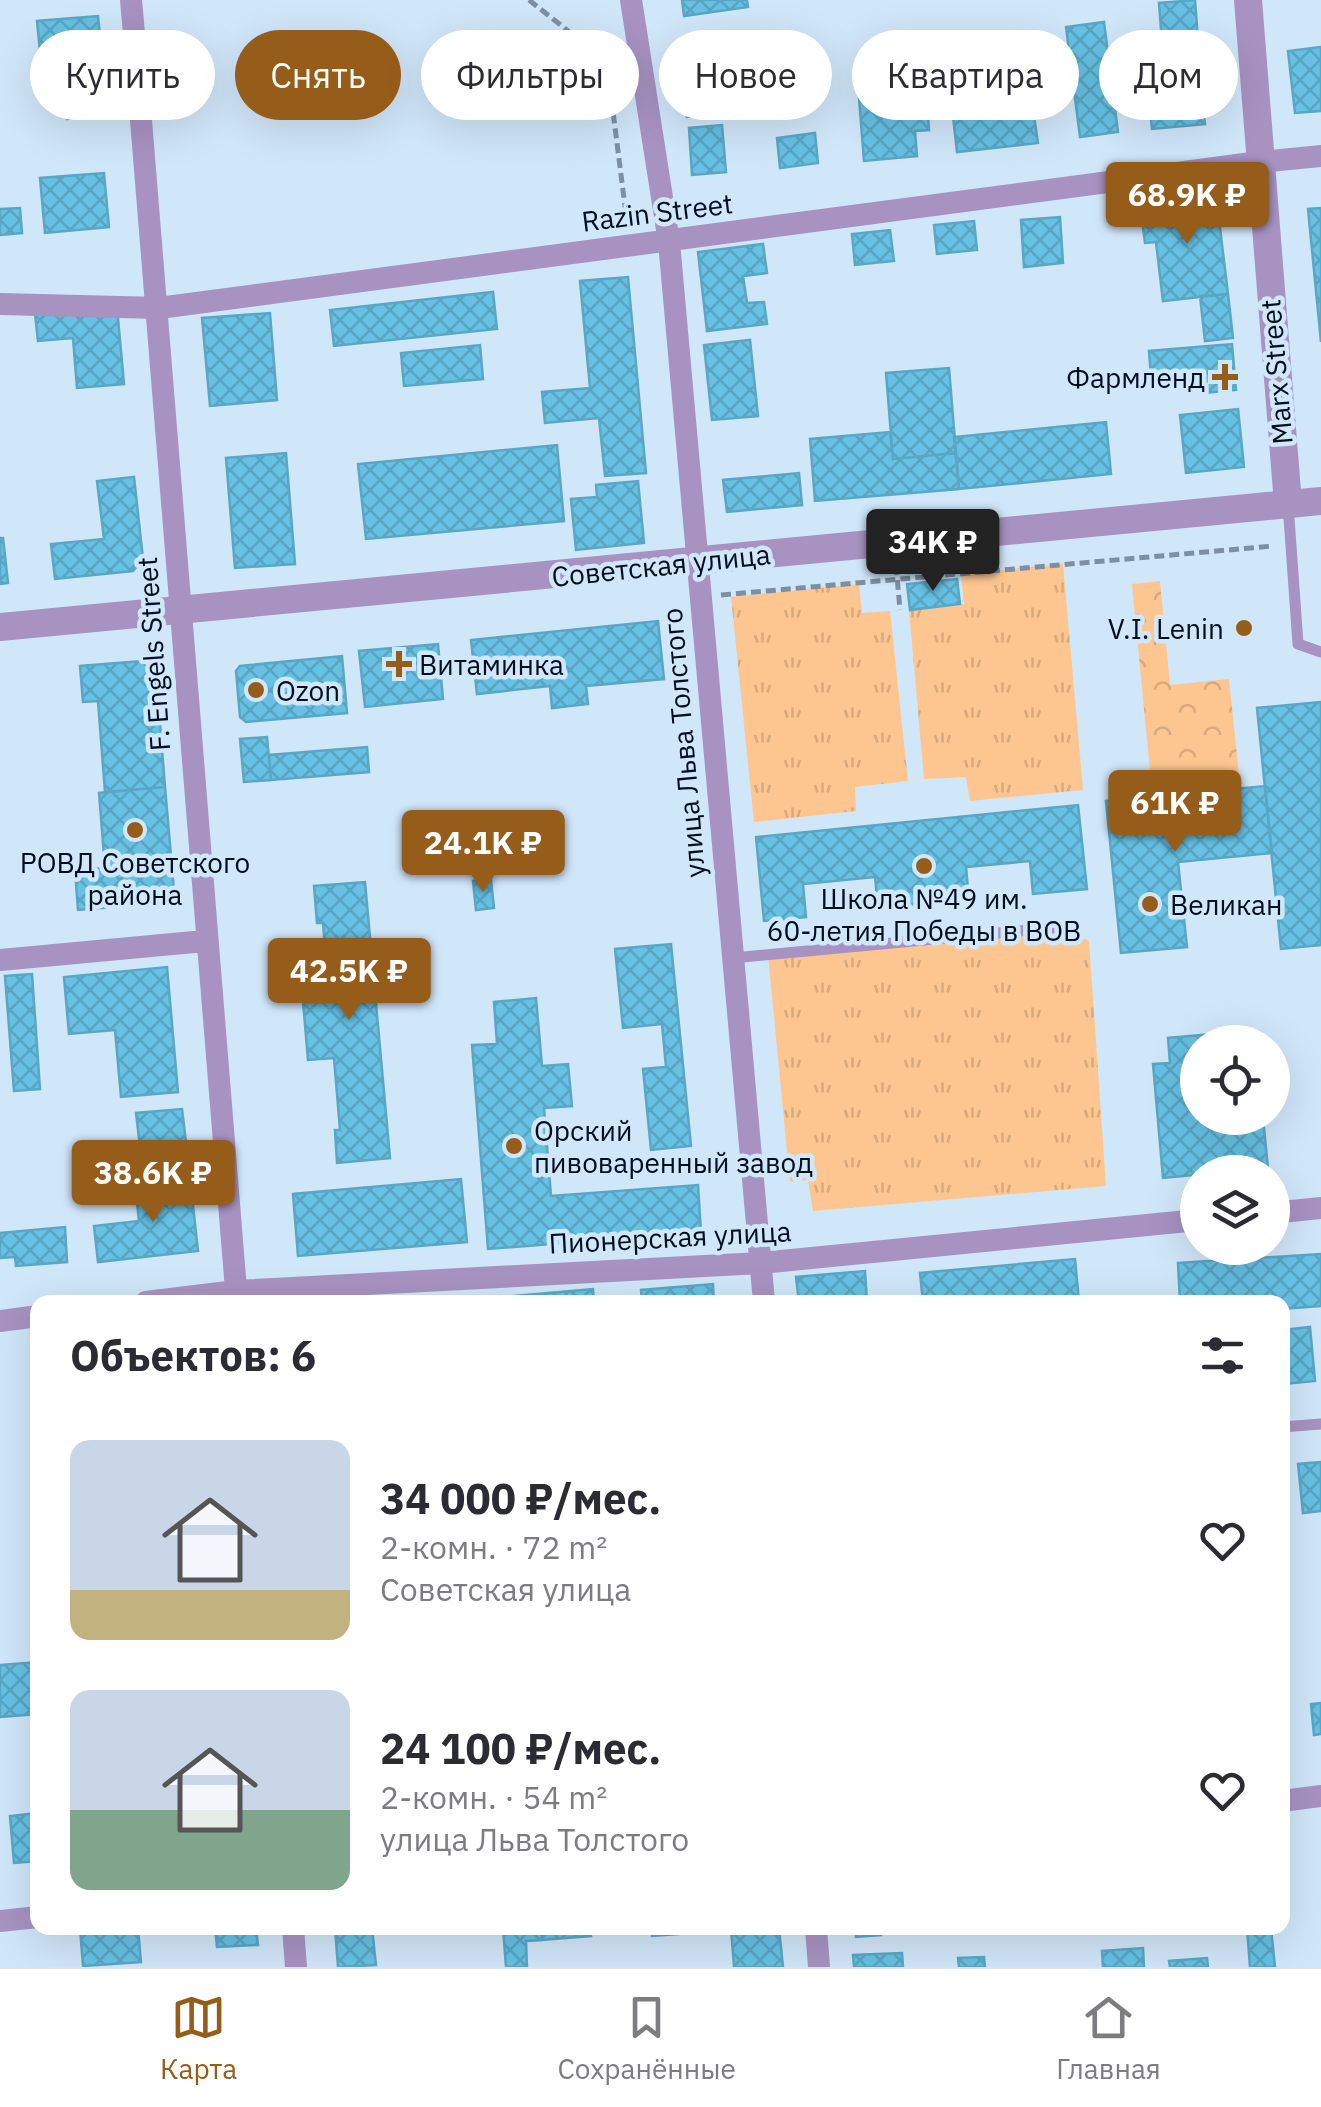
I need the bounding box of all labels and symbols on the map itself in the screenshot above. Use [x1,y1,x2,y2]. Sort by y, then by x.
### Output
pin: 68.9K ₽ [1095,162,1279,247]
street label: Razin Street [579,184,735,240]
street label: Marx Street [1251,298,1301,446]
place label: Фармленд [1066,359,1205,396]
marker: Фармленд [1214,366,1236,388]
pin: 34K ₽ [863,509,1003,594]
street label: Советская улица [550,535,772,595]
street label: F. Engels Street [128,556,178,752]
street label: улица Льва Толстого [653,607,713,879]
place label: V.I. Lenin [1108,610,1224,647]
marker: V.I. Lenin [1233,617,1255,639]
place label: Витаминка [419,646,564,683]
marker: Витаминка [388,653,410,675]
place label: Ozon [276,672,340,709]
marker: Ozon [245,679,267,701]
pin: 61K ₽ [1105,770,1245,855]
pin: 24.1K ₽ [391,810,575,895]
marker: РОВД Советского района [124,819,146,841]
place label: РОВД Советского района [20,844,250,913]
marker: Школа №49 им. 60-летия Победы в ВОВ [913,855,935,877]
place label: Школа №49 им. 60-летия Победы в ВОВ [767,880,1081,949]
place label: Великан [1170,886,1282,923]
marker: Великан [1139,893,1161,915]
pin: 42.5K ₽ [257,938,441,1023]
place label: Орский пивоваренный завод [534,1112,813,1181]
marker: Орский пивоваренный завод [503,1135,525,1157]
pin: 38.6K ₽ [61,1140,245,1225]
street label: Пионерская улица [548,1212,792,1262]

